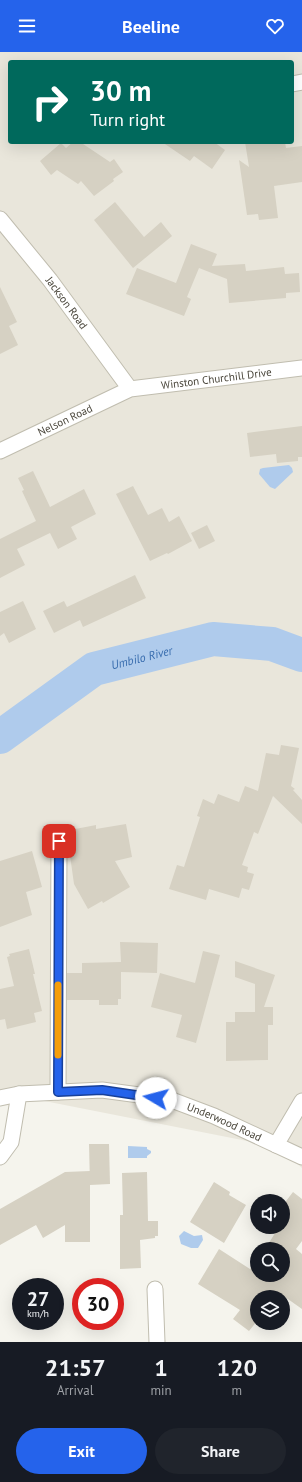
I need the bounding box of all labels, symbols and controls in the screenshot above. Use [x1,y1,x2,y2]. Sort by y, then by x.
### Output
icon: menu [16,15,38,37]
text: Beeline [122,15,180,38]
icon: heart [264,15,286,37]
text: 30 m [90,72,151,109]
icon: right [24,76,76,128]
text: Turn right [90,108,165,131]
street label: Jackson Road [42,273,91,332]
street label: Winston Churchill Drive [160,365,273,392]
street label: Nelson Road [35,401,95,439]
water label: Umbilo River [109,642,175,672]
pin [42,824,76,858]
icon: arrive [48,830,70,852]
position arrow [135,1077,177,1119]
street label: Underwood Road [185,1099,264,1144]
map controls [250,1194,290,1330]
button: sound [250,1194,290,1234]
button: search [250,1242,290,1282]
speed limit sign: 30 [72,1278,124,1330]
text: 27 [27,1286,49,1312]
button: layers [250,1290,290,1330]
text: km/h [27,1307,49,1320]
text: 21:57 [45,1352,106,1383]
text: 1 [154,1352,168,1383]
text: 120 [216,1352,257,1383]
text: Arrival [57,1382,93,1399]
text: min [150,1382,172,1399]
text: m [232,1382,242,1399]
button: Exit [16,1428,147,1474]
button: Share [155,1428,286,1474]

